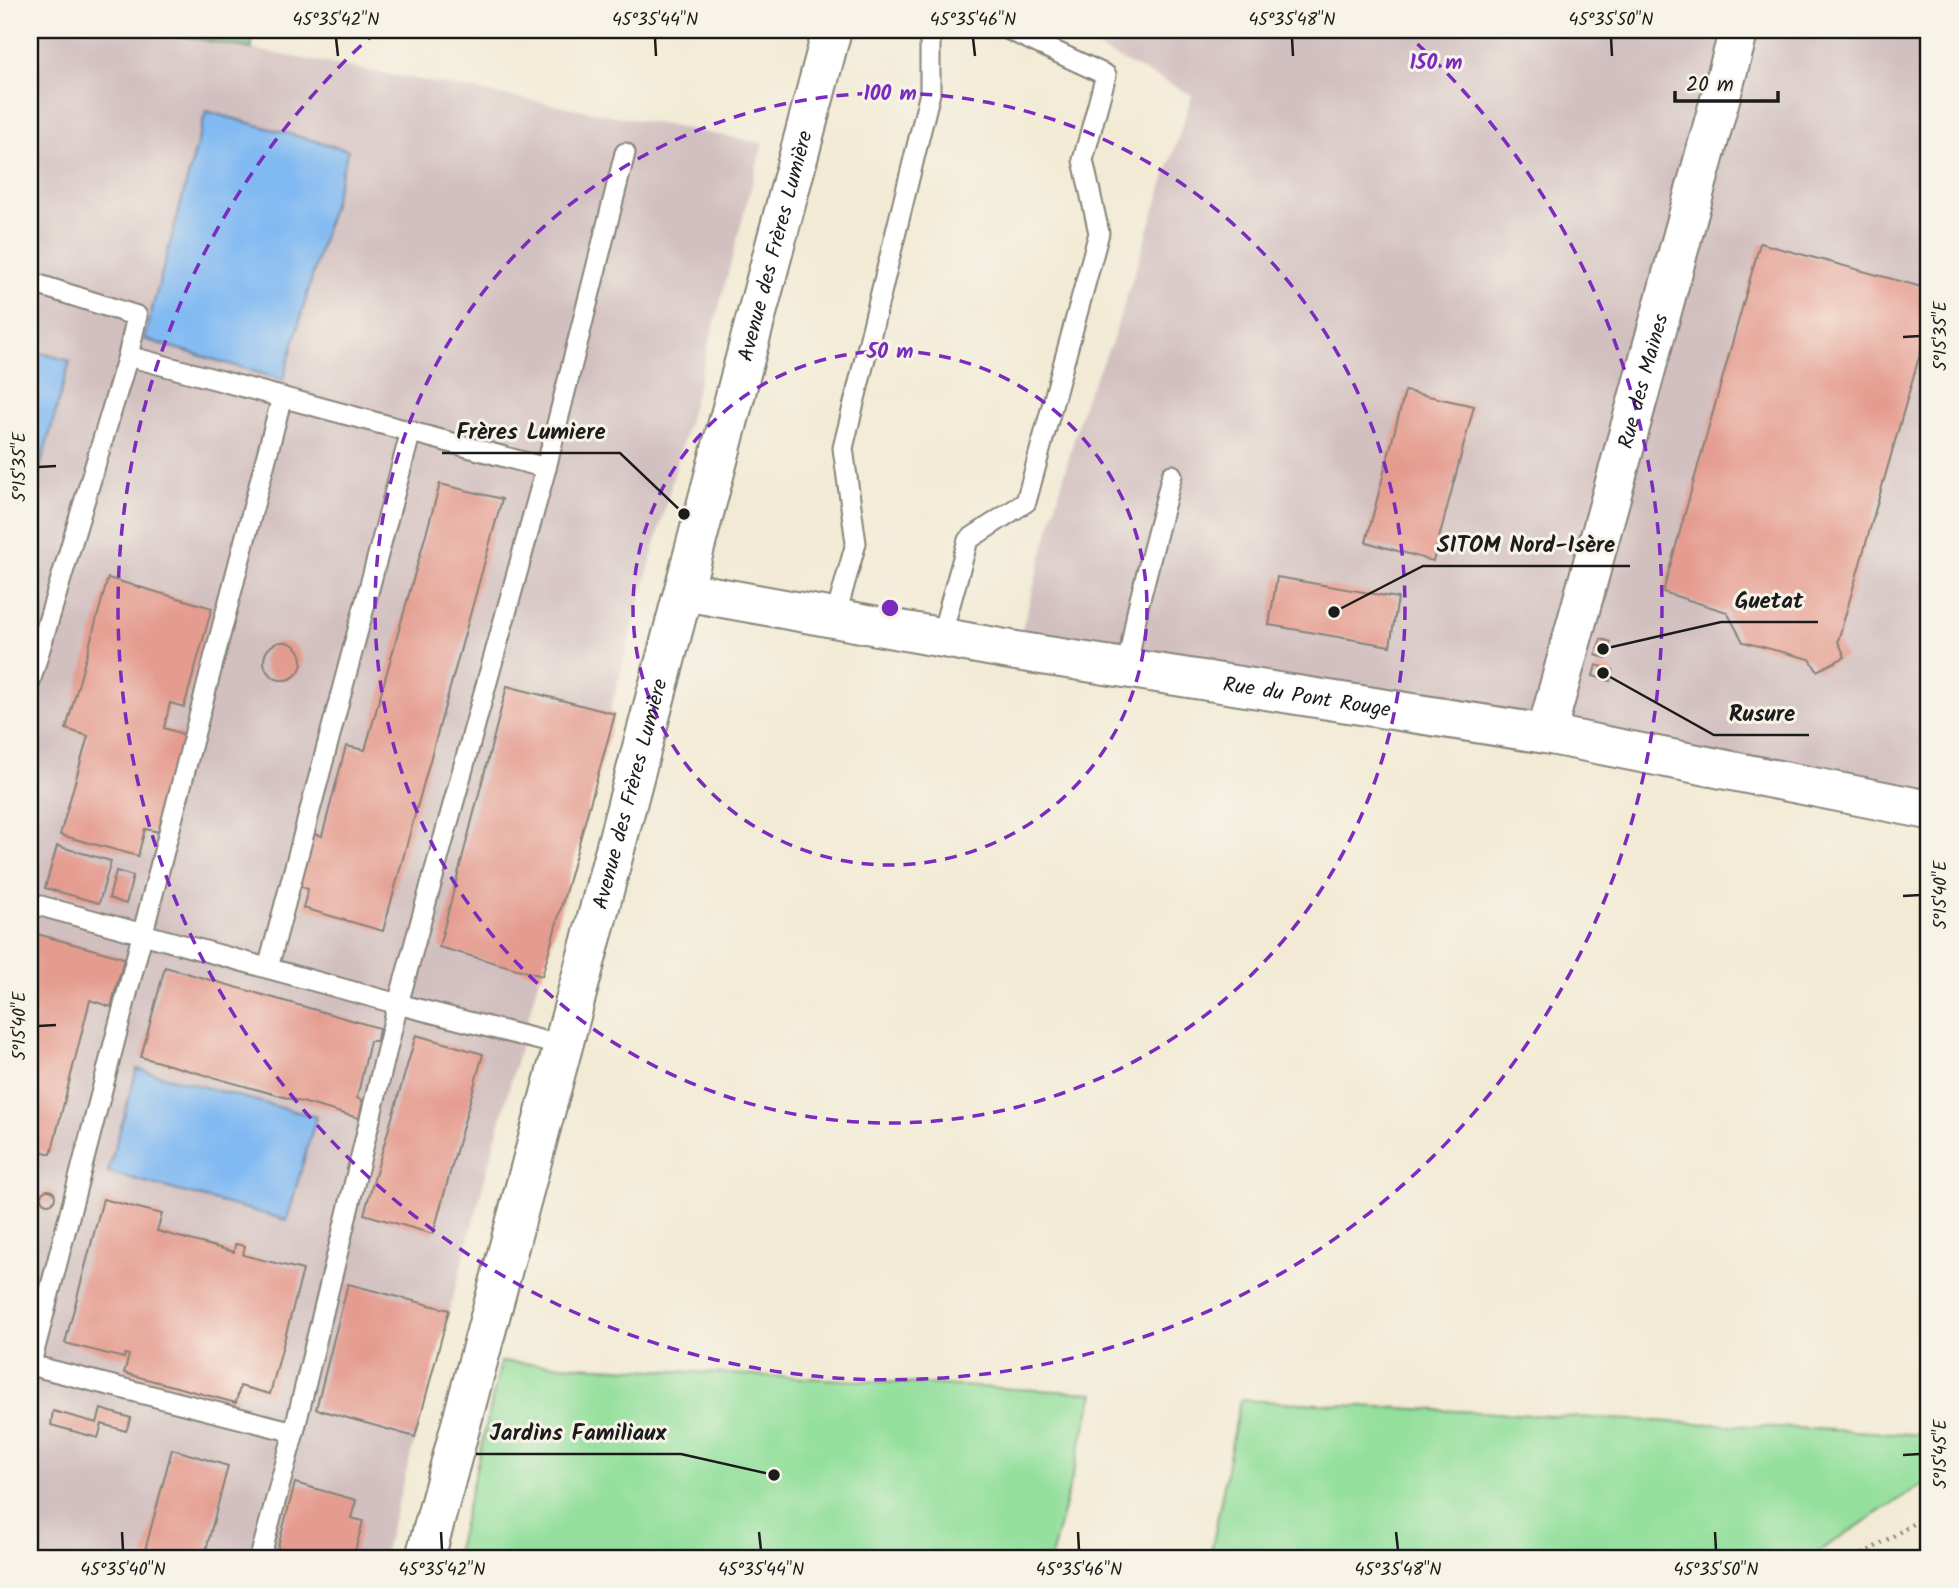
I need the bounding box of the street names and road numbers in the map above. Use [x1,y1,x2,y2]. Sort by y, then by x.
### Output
street label: Avenue des Frères Lumière [730,127,823,365]
street label: Rue des Maines [1610,310,1678,453]
street label: Rue du Pont Rouge [1221,669,1394,728]
street label: Avenue des Frères Lumière [585,675,678,913]

